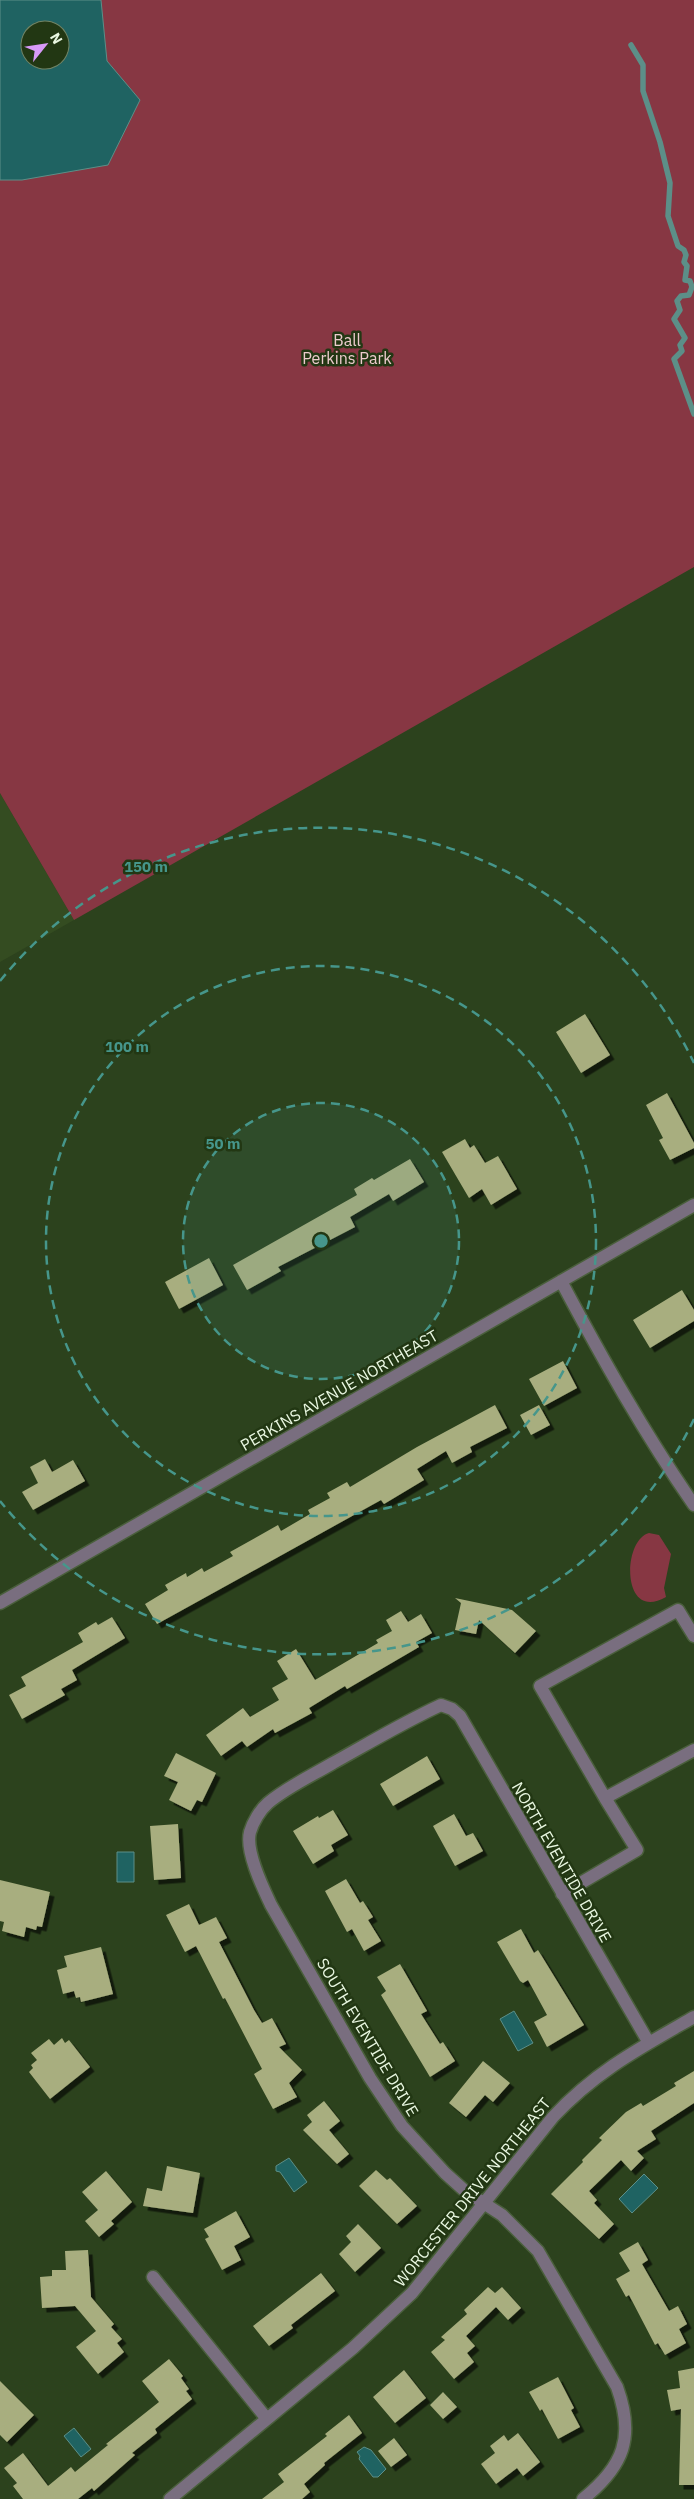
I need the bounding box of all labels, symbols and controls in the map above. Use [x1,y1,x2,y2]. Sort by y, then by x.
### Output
north arrow [20,20,70,70]
text: N [46,30,67,47]
park label: Ball Perkins Park [302,330,392,368]
text: 150 m [124,857,168,876]
text: 100 m [105,1037,149,1056]
text: 50 m [206,1134,240,1153]
centre of rings [312,1232,330,1250]
street label: PERKINS AVENUE NORTHEAST [237,1325,441,1455]
street label: NORTH EVENTIDE DRIVE [508,1778,616,1946]
street label: SOUTH EVENTIDE DRIVE [313,1954,423,2120]
street label: WORCESTER DRIVE NORTHEAST [389,2093,555,2291]

